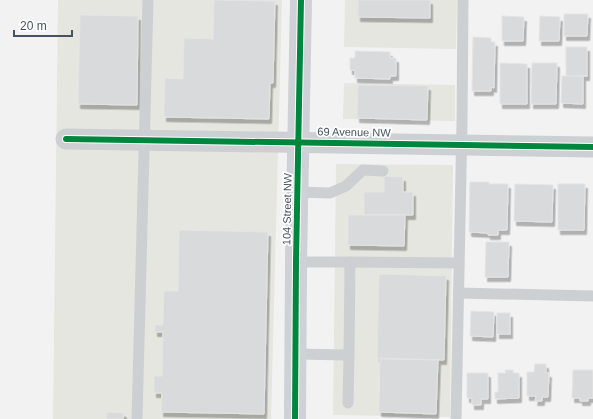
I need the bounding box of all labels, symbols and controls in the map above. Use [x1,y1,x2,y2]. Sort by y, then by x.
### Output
scale bar [14,12,72,38]
text: 20 m [20,19,47,33]
street label: 69 Avenue NW [317,125,391,139]
street label: 104 Street NW [280,172,294,245]

